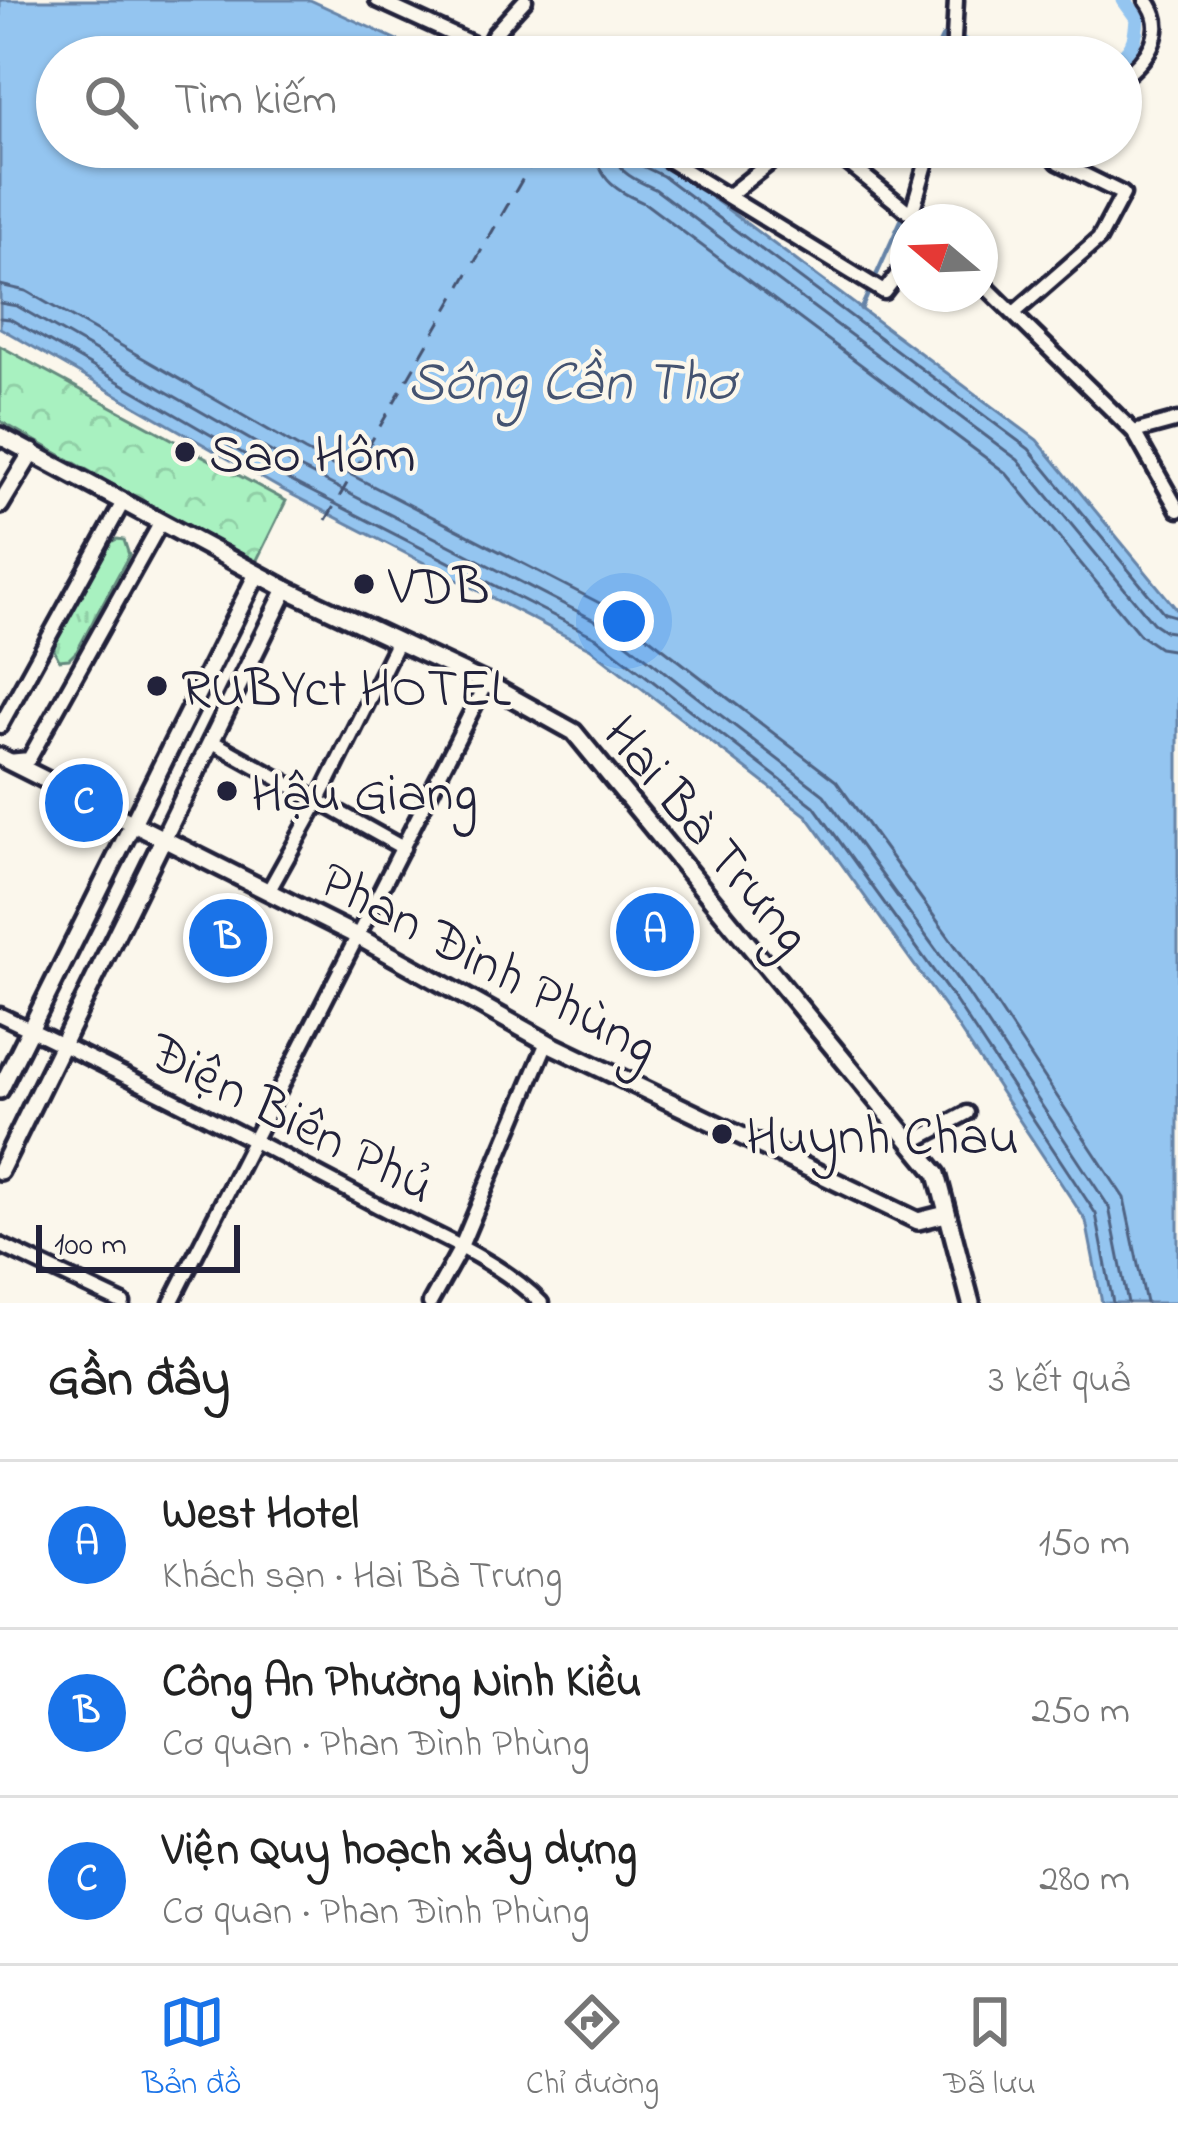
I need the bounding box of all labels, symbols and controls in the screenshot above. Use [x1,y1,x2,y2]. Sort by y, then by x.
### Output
search box [36,36,1142,168]
icon: search [78,69,144,135]
text: Tìm kiếm [174,69,337,135]
north arrow [890,204,998,312]
water label: Sông Cần Thơ [407,344,740,427]
place label: Sao Hôm [209,419,416,497]
marker: Sao Hôm [172,439,198,465]
place label: VDB [387,551,489,629]
marker: VDB [351,571,377,597]
your location [594,591,654,651]
place label: RUBYct HOTEL [181,653,511,731]
marker: RUBYct HOTEL [144,673,170,699]
street label: Hai Bà Trưng [580,701,828,974]
pin: C [45,758,123,848]
place label: Hậu Giang [251,758,478,837]
marker: Hậu Giang [214,778,240,804]
street label: Phan Đình Phùng [304,844,670,1089]
pin: A [616,887,694,977]
pin: B [189,893,267,983]
street label: Điện Biên Phủ [132,1015,447,1227]
place label: Huynh Chau [746,1101,1019,1179]
marker: Huynh Chau [709,1121,735,1147]
scale bar [36,1219,240,1272]
text: 100 m [54,1222,127,1270]
text: Gần đây [48,1344,230,1419]
text: 3 kết quả [989,1353,1130,1410]
text: West Hotel [162,1483,359,1549]
text: A [75,1516,99,1573]
text: 150 m [1038,1516,1130,1573]
text: Khách sạn · Hai Bà Trưng [162,1549,562,1606]
text: Công An Phường Ninh Kiều [162,1651,641,1717]
text: B [74,1684,100,1741]
text: 250 m [1031,1684,1130,1741]
text: Cơ quan · Phan Đình Phùng [162,1717,590,1774]
text: Viện Quy hoạch xây dựng [162,1819,637,1885]
text: C [76,1852,98,1909]
text: 280 m [1039,1852,1130,1909]
text: Cơ quan · Phan Đình Phùng [162,1885,590,1942]
tab: Bản đồ [142,1989,241,2109]
tab: Chỉ đường [526,1989,659,2109]
tab: Đã lưu [944,1989,1036,2109]

